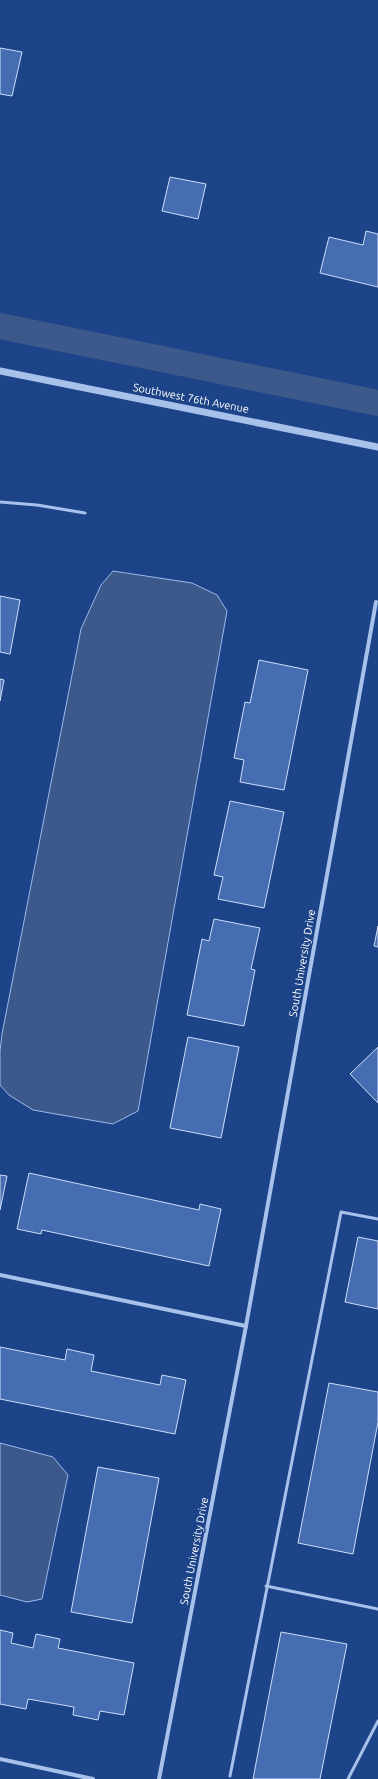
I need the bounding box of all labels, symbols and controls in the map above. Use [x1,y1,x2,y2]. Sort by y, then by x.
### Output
street label: Southwest 76th Avenue [132,381,250,415]
street label: South University Drive [287,908,317,1018]
street label: South University Drive [178,1496,210,1606]

